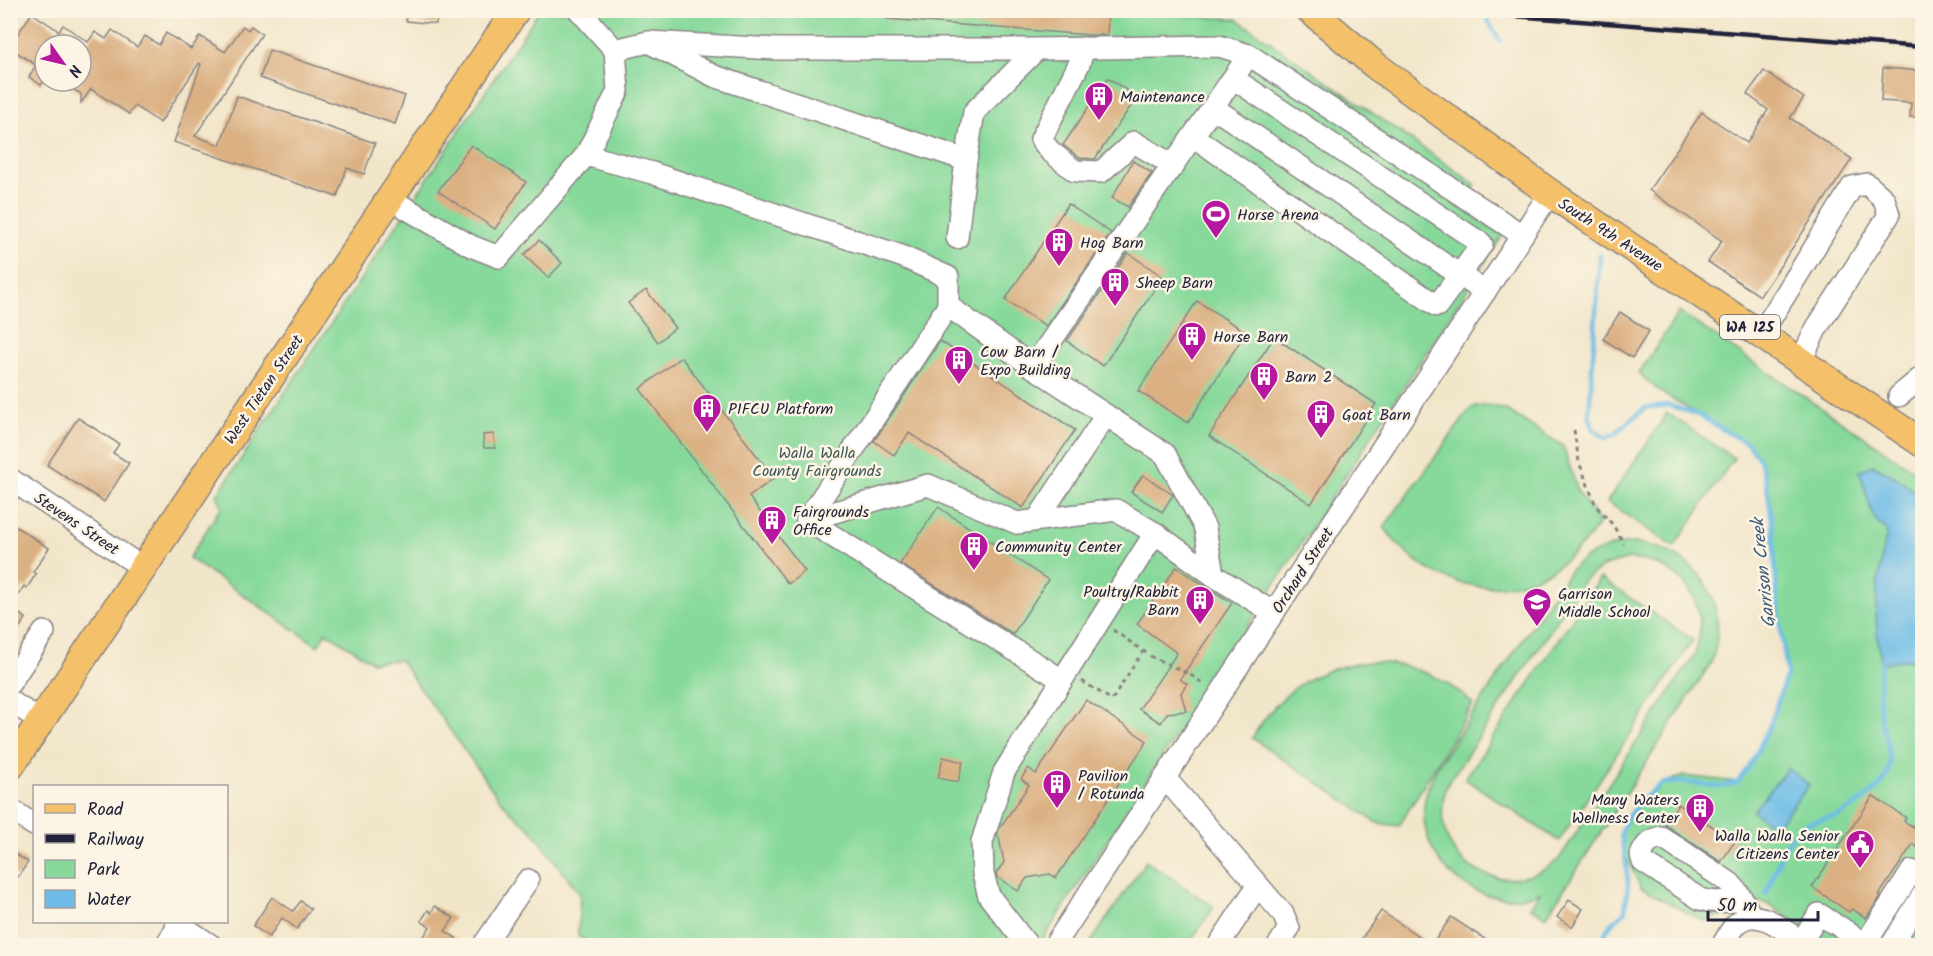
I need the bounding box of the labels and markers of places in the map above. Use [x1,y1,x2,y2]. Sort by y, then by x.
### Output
building icon: Maintenance [1083,80,1115,122]
place label: Maintenance [1120,85,1205,110]
sports icon: Horse Arena [1200,198,1232,240]
place label: Horse Arena [1237,203,1319,228]
building icon: Hog Barn [1043,226,1075,268]
place label: Hog Barn [1080,231,1144,256]
building icon: Sheep Barn [1099,266,1131,308]
place label: Sheep Barn [1136,271,1213,296]
building icon: Horse Barn [1176,320,1208,362]
place label: Horse Barn [1213,325,1288,350]
place label: Cow Barn / Expo Building [980,340,1071,383]
building icon: Cow Barn / Expo Building [943,344,975,386]
building icon: Barn 2 [1248,360,1280,402]
place label: Barn 2 [1285,365,1332,390]
building icon: P1FCU Platform [691,392,723,434]
place label: P1FCU Platform [728,397,834,422]
building icon: Goat Barn [1305,398,1337,440]
place label: Goat Barn [1342,403,1411,428]
place label: Fairgrounds Office [793,500,869,543]
building icon: Fairgrounds Office [756,504,788,546]
building icon: Community Center [958,530,990,572]
place label: Community Center [995,535,1123,560]
place label: Poultry/Rabbit Barn [1083,580,1180,623]
place label: Garrison Middle School [1558,582,1651,625]
building icon: Poultry/Rabbit Barn [1184,584,1216,626]
school or university icon: Garrison Middle School [1521,586,1553,628]
place label: Pavilion / Rotunda [1078,764,1145,807]
building icon: Pavilion / Rotunda [1041,768,1073,810]
place label: Many Waters Wellness Center [1572,788,1681,831]
building icon: Many Waters Wellness Center [1684,792,1716,834]
place label: Walla Walla Senior Citizens Center [1715,824,1841,867]
public building icon: Walla Walla Senior Citizens Center [1844,828,1876,870]

